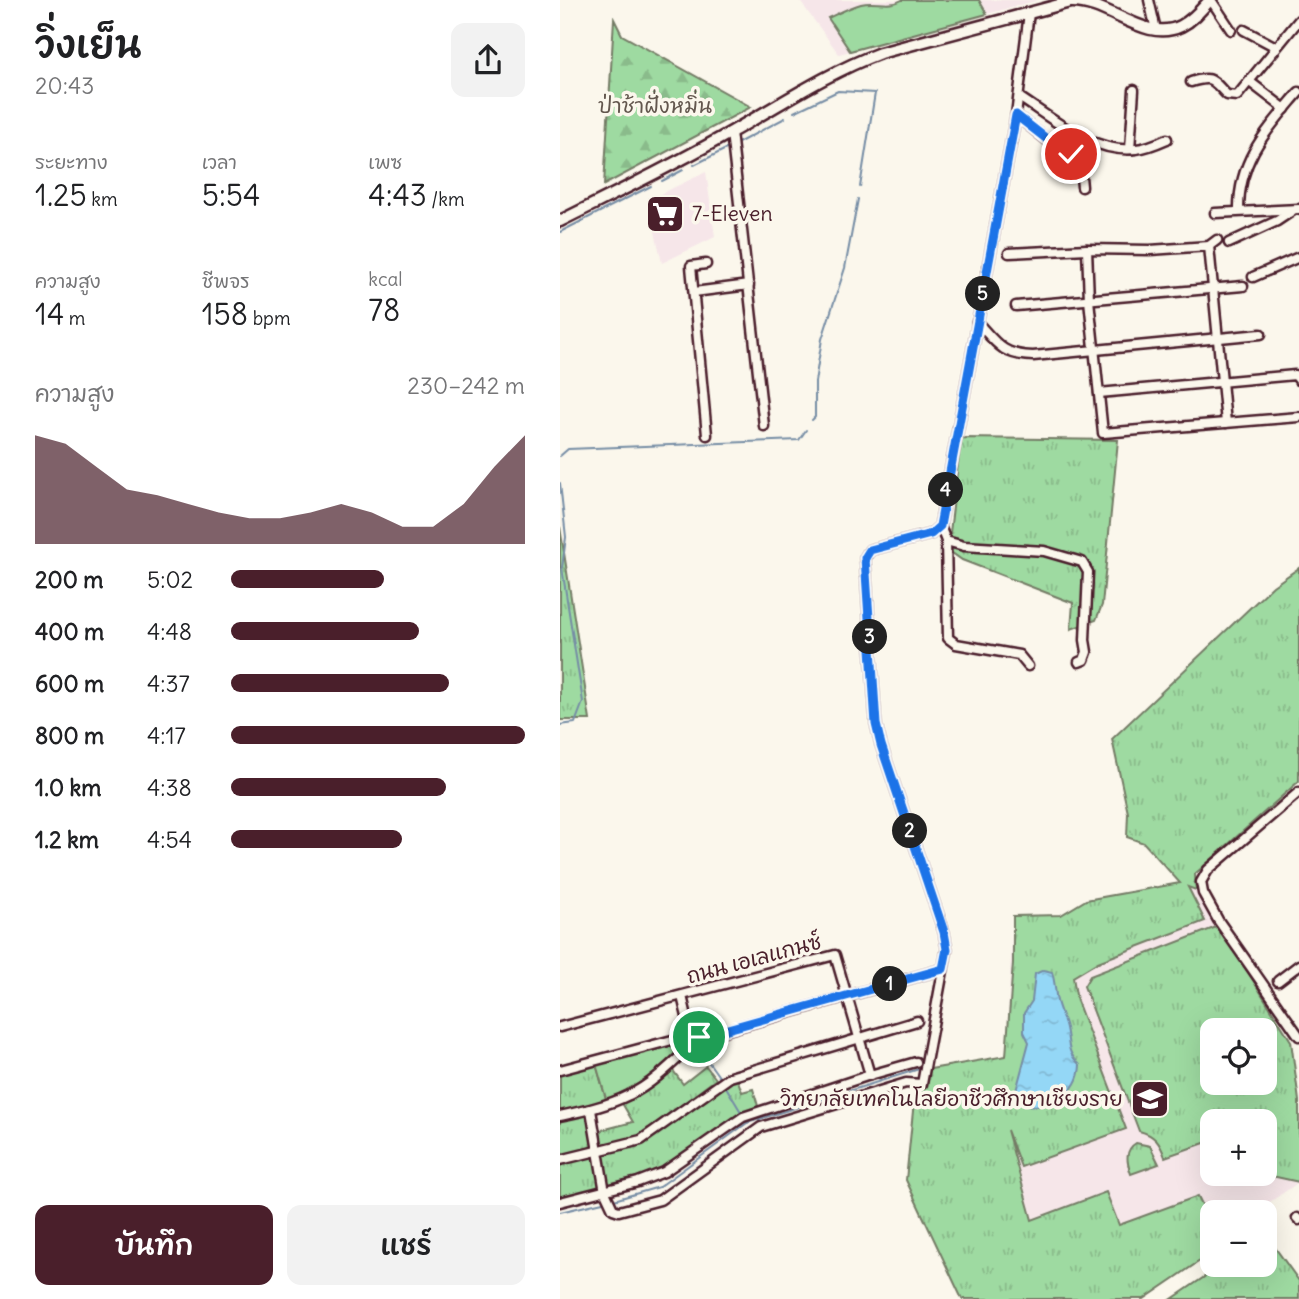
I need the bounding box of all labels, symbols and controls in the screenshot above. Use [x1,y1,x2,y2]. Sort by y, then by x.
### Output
text: วิ่งเย็น [35,21,141,68]
button: share [451,23,525,97]
text: 20:43 [35,71,94,100]
park label: ป่าช้าฝั่งหมิ่น [598,89,712,119]
pin [1041,124,1101,184]
icon: check [1052,135,1090,173]
text: ระยะทาง [35,150,108,174]
text: เวลา [202,150,237,174]
text: เพซ [368,150,402,174]
text: 1.25 [35,176,87,214]
text: 5:54 [202,176,260,214]
text: 4:43 [368,176,427,214]
text: km [87,187,118,211]
text: /km [427,187,465,211]
supermarket icon: 7-Eleven [644,193,686,235]
place label: 7-Eleven [692,200,773,227]
text: kcal [368,267,403,291]
text: ความสูง [35,269,101,293]
text: ชีพจร [202,269,250,293]
pin: 5 [966,276,1000,312]
text: 5 [977,281,988,305]
text: 78 [368,291,400,329]
text: 14 [35,295,64,333]
text: 158 [202,295,248,333]
text: m [64,306,85,330]
text: bpm [248,306,291,330]
text: 230–242 m [407,371,525,400]
text: ความสูง [35,379,114,408]
pin: 4 [928,472,964,508]
text: 4 [940,477,951,501]
text: 200 m [35,565,104,594]
text: 5:02 [147,565,193,594]
text: 400 m [35,617,104,646]
text: 4:48 [147,617,192,646]
pin: 3 [852,620,888,654]
text: 3 [864,624,875,648]
text: 600 m [35,669,104,698]
text: 4:37 [147,669,190,698]
text: 800 m [35,721,104,750]
text: 4:17 [147,721,186,750]
text: 1.0 km [35,773,101,802]
text: 4:38 [147,773,192,802]
pin: 2 [892,814,928,848]
text: 2 [904,818,915,842]
text: 1.2 km [35,825,99,854]
text: 4:54 [147,825,192,854]
street label: ถนน เอเลแกนซ์ [683,928,824,989]
pin: 1 [872,967,908,1002]
text: 1 [886,971,893,995]
pin [669,1007,729,1067]
icon: arrive [680,1018,718,1056]
map controls [1200,1018,1277,1277]
button: locate [1200,1018,1277,1095]
school or university icon: วิทยาลัยเทคโนโลยีอาชีวศึกษาเชียงราย [1129,1078,1171,1120]
place label: วิทยาลัยเทคโนโลยีอาชีวศึกษาเชียงราย [780,1085,1123,1112]
button: + [1200,1109,1277,1186]
button: − [1200,1200,1277,1277]
button: บันทึก [35,1205,273,1285]
button: แชร์ [287,1205,525,1285]

